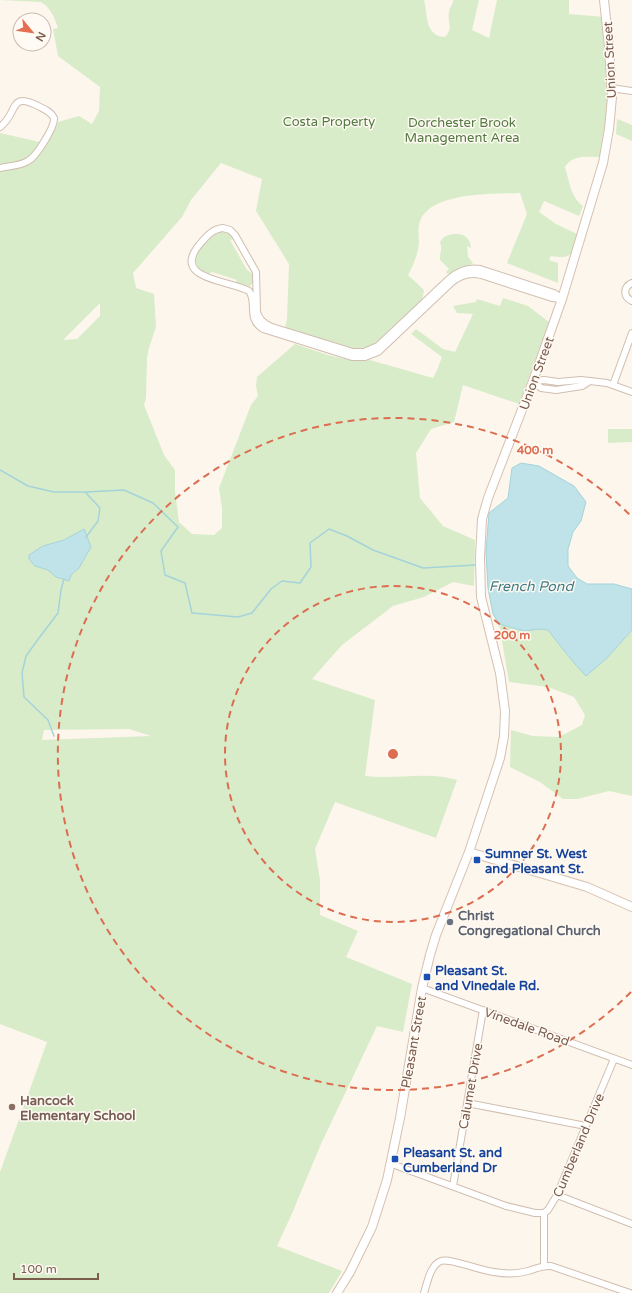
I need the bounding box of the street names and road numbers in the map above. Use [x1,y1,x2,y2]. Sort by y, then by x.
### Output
street label: Union Street [600,21,620,99]
street label: Union Street [516,334,558,412]
street label: Pleasant Street [398,995,430,1090]
street label: Vinedale Road [482,1004,571,1050]
street label: Calumet Drive [456,1042,486,1130]
street label: Cumberland Drive [550,1091,608,1200]

